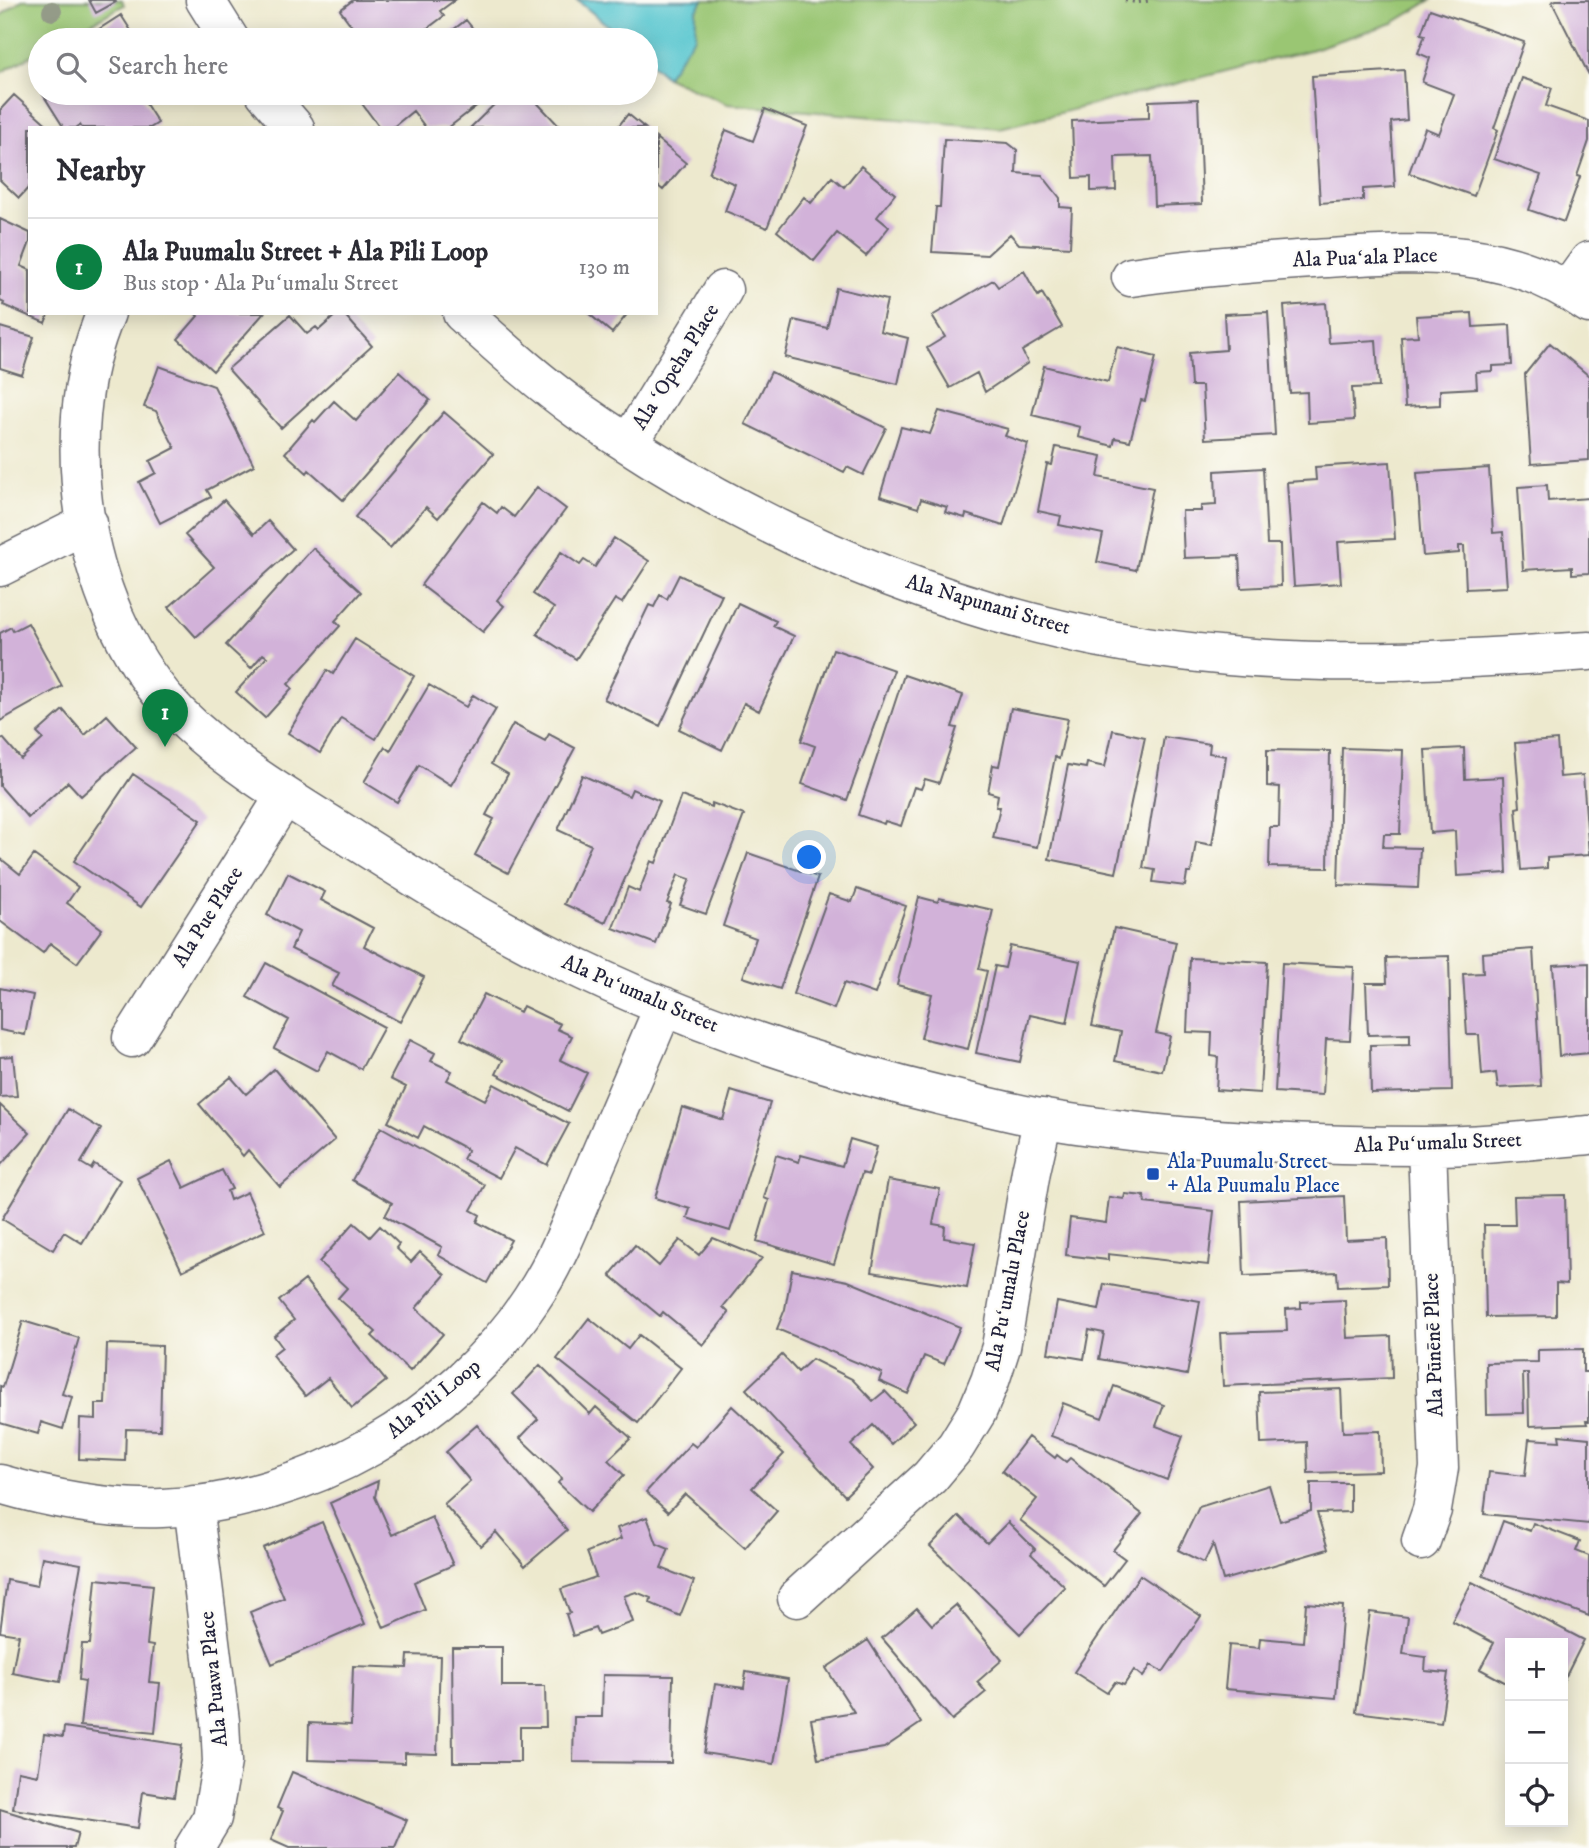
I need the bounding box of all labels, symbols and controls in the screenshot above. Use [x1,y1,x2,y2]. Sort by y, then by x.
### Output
search box [28,28,658,105]
icon: search [52,48,90,86]
text: Search here [108,50,228,83]
text: Nearby [56,153,145,190]
text: Ala Puumalu Street + Ala Pili Loop [123,236,488,269]
street label: Ala Puaʻala Place [1292,242,1438,274]
text: 1 [75,253,83,282]
text: 130 m [578,253,630,282]
text: Bus stop · Ala Puʻumalu Street [123,269,398,298]
street label: Ala ʻOpeha Place [627,299,725,435]
street label: Ala Napunani Street [903,569,1073,641]
pin: 1 [142,689,188,747]
your location [792,840,826,874]
street label: Ala Pue Place [167,862,249,972]
street label: Ala Puʻumalu Street [558,949,723,1039]
street label: Ala Puʻumalu Street [1354,1127,1523,1159]
place label: Ala Puumalu Street + Ala Puumalu Place [1167,1149,1340,1199]
marker: Ala Puumalu Street + Ala Puumalu Place [1145,1166,1161,1182]
street label: Ala Puʻumalu Place [980,1208,1036,1374]
street label: Ala Pūnēnē Place [1418,1272,1450,1418]
street label: Ala Pili Loop [382,1353,486,1445]
street label: Ala Puawa Place [194,1610,234,1748]
map controls [1505,1638,1568,1827]
button: + [1505,1638,1568,1701]
button: − [1505,1701,1568,1764]
button: locate [1505,1764,1568,1827]

